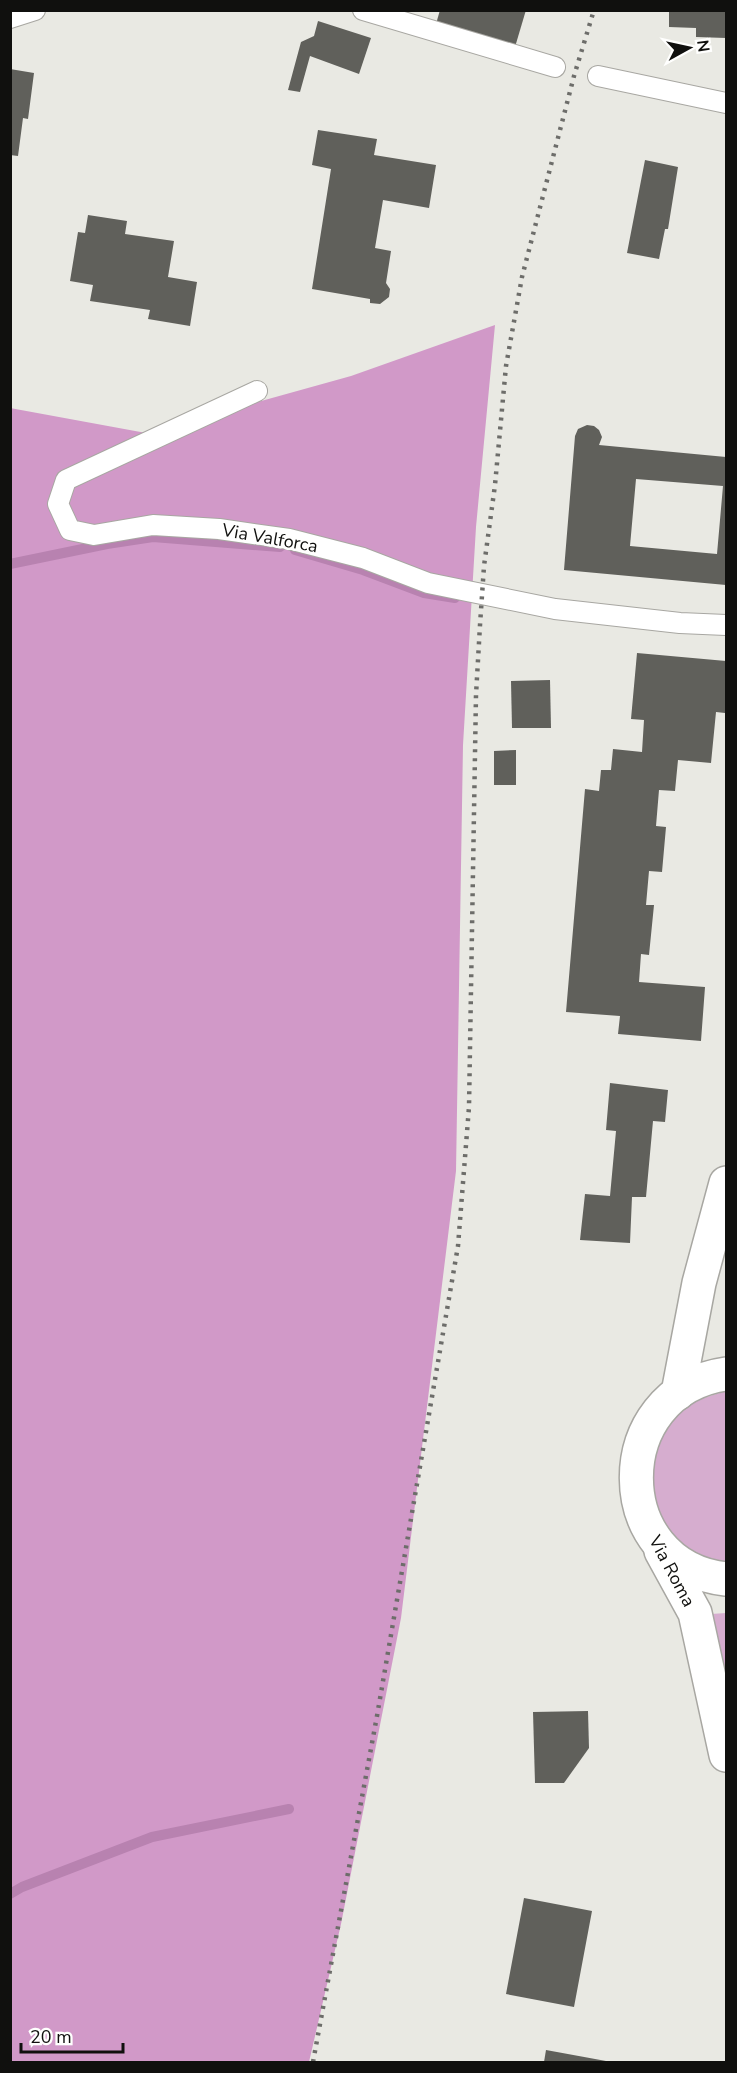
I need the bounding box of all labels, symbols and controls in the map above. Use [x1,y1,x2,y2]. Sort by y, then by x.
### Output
north arrow [659,18,719,78]
text: N [691,39,715,54]
street label: Via Valforca [219,518,320,558]
street label: Via Roma [643,1530,701,1611]
scale bar [21,2016,123,2054]
text: 20 m [30,2025,72,2049]

